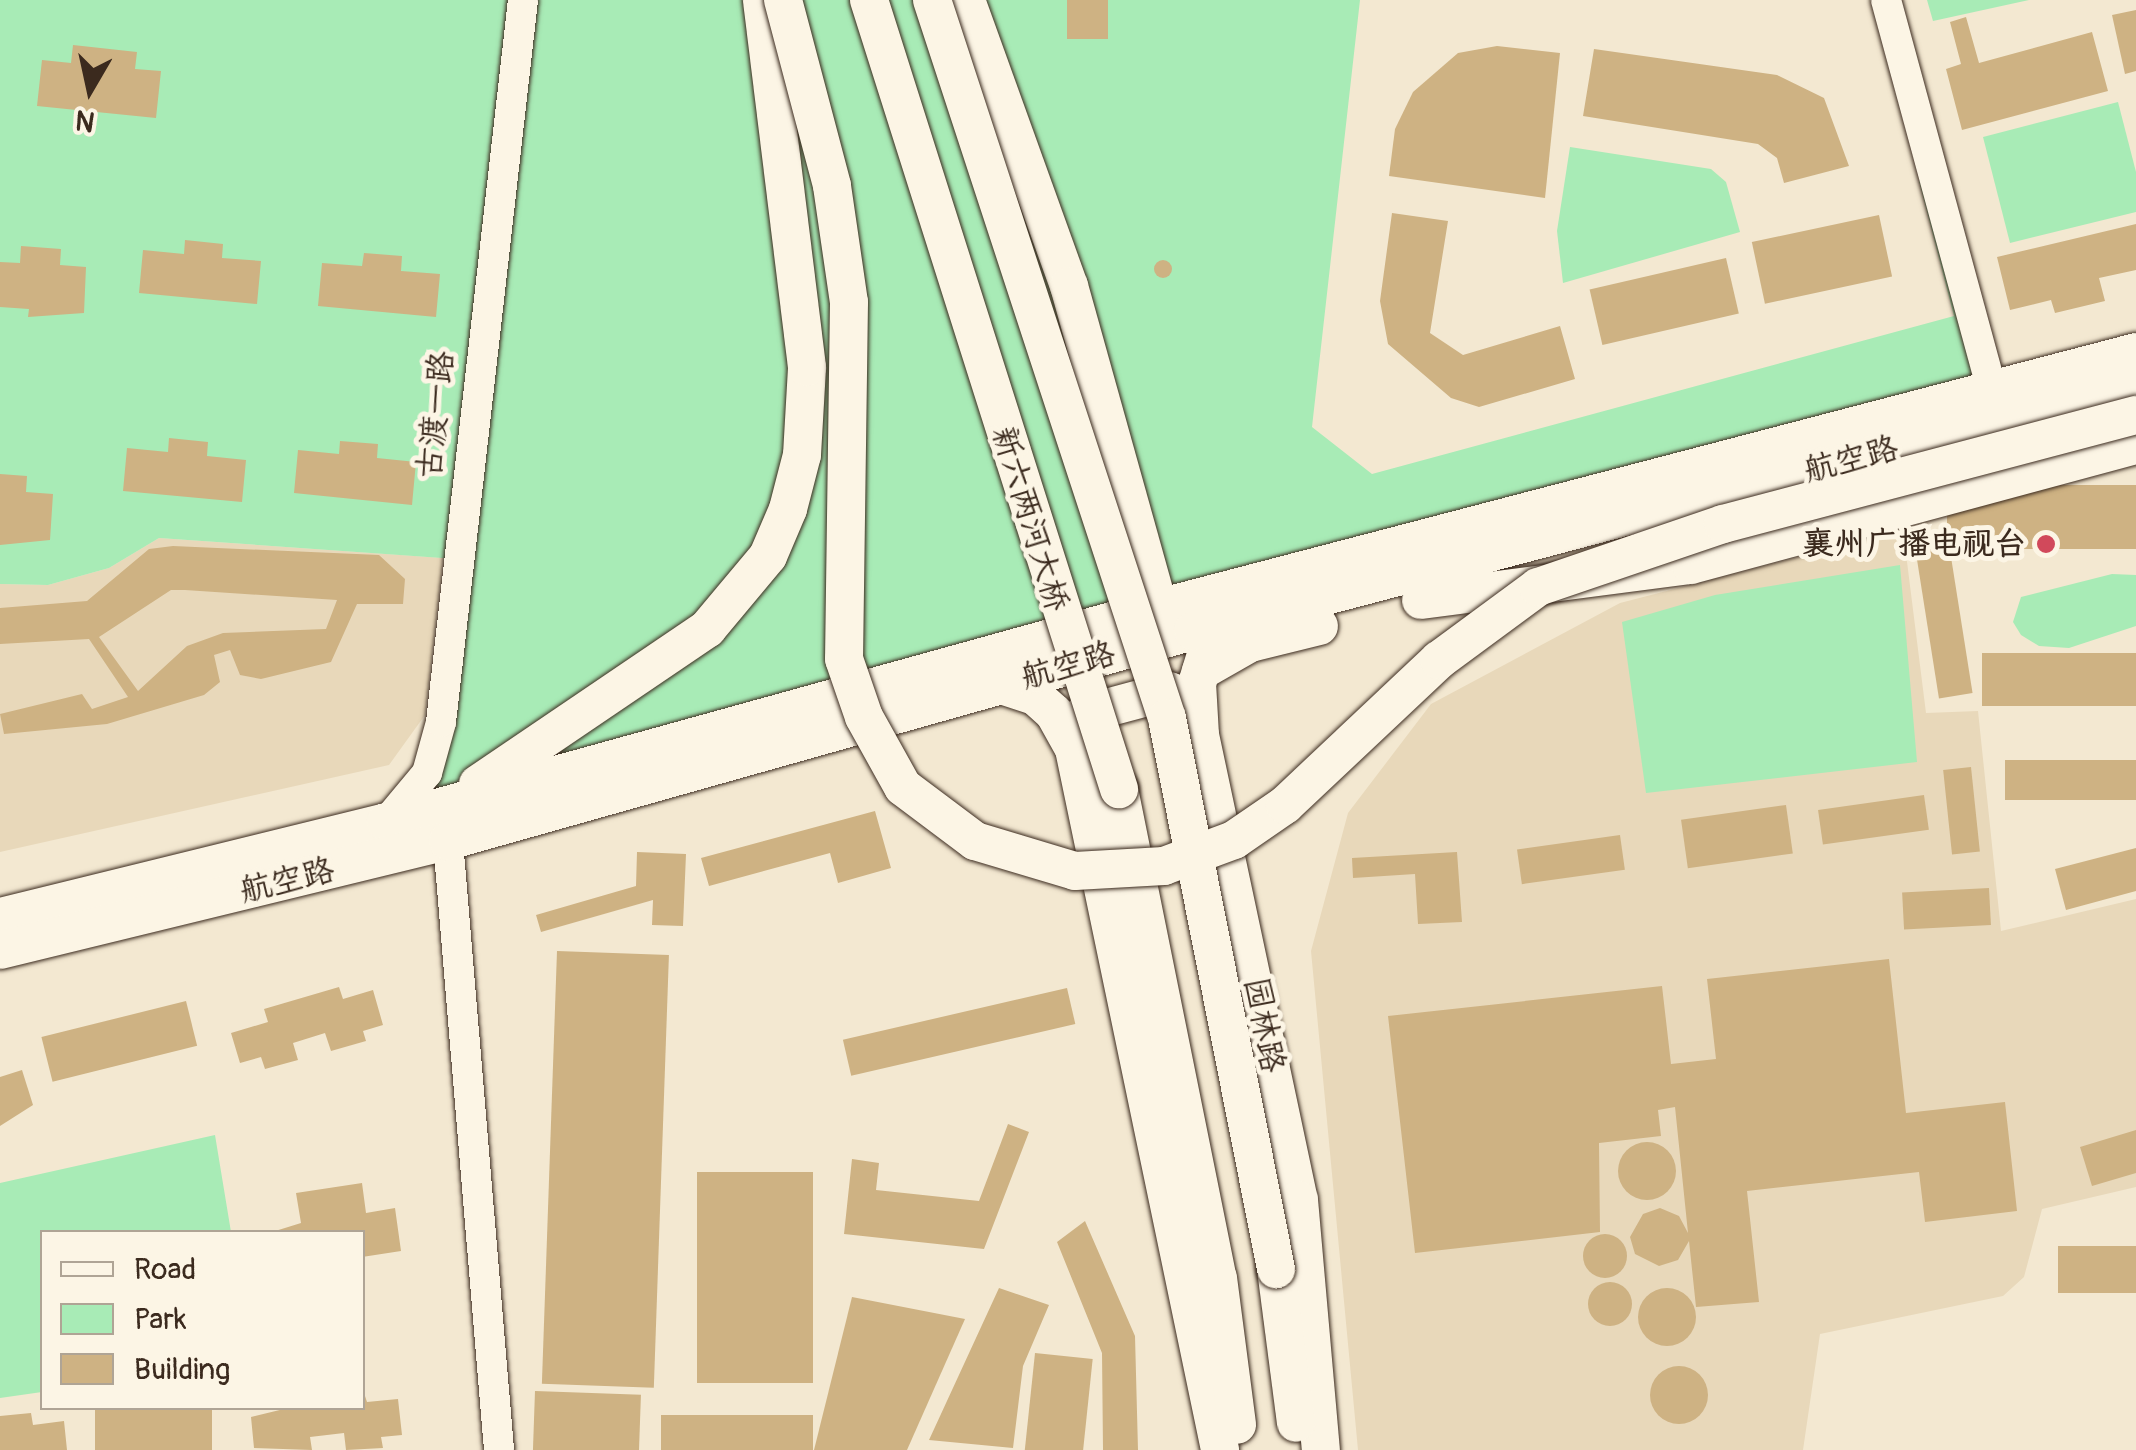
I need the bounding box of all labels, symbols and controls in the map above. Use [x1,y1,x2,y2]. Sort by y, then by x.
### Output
north arrow [40,40,140,140]
text: N [73,101,97,139]
street label: 古渡一路 [410,349,462,481]
street label: 新六两河大桥 [984,422,1076,616]
street label: 航空路 [1800,429,1902,491]
place label: 襄州广播电视台 [1802,525,2026,563]
marker: 襄州广播电视台 [2035,533,2057,555]
street label: 航空路 [1017,634,1119,698]
street label: 航空路 [236,851,338,911]
street label: 园林路 [1236,974,1292,1076]
legend [40,1230,365,1410]
text: Road [134,1251,196,1288]
text: Park [134,1301,187,1338]
text: Building [134,1351,230,1388]

